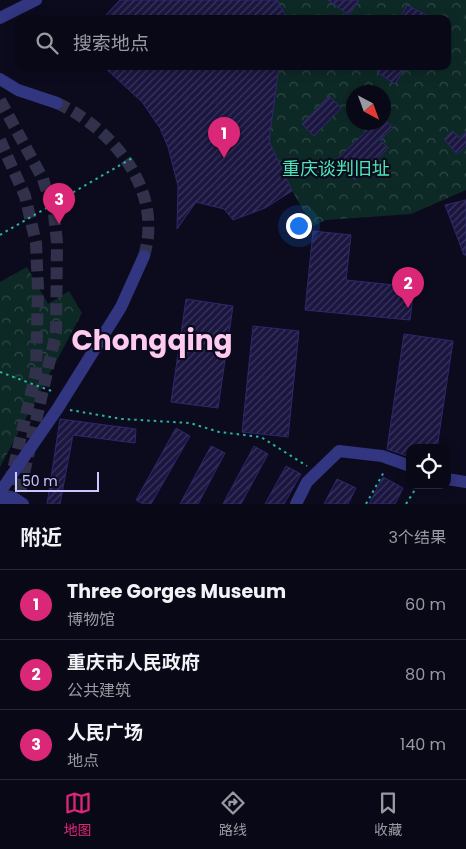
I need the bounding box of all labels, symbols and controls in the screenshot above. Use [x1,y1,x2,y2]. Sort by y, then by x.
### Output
search box [15,15,451,70]
icon: search [33,29,61,57]
text: 搜索地点 [73,30,149,57]
north arrow [346,85,391,130]
pin: 1 [208,117,240,158]
park label: 重庆谈判旧址 [282,156,390,181]
pin: 3 [43,183,75,224]
your location [286,213,312,239]
pin: 2 [392,267,424,308]
district label: Chongqing [71,321,233,360]
map controls [406,444,451,489]
button: locate [406,444,451,489]
scale bar [15,469,99,492]
text: 50 m [22,471,58,491]
text: 附近 [20,523,62,552]
text: 3个结果 [389,526,446,549]
text: Three Gorges Museum [67,578,286,605]
text: 1 [33,593,39,616]
text: 60 m [405,593,446,616]
text: 博物馆 [67,608,115,631]
text: 重庆市人民政府 [67,649,200,676]
text: 2 [31,663,41,686]
text: 80 m [405,663,446,686]
text: 公共建筑 [67,679,131,702]
text: 人民广场 [67,719,143,746]
text: 3 [31,733,41,756]
text: 140 m [400,733,446,756]
text: 地点 [67,749,99,772]
tab: 地图 [64,789,92,841]
tab: 路线 [219,789,247,841]
tab: 收藏 [374,789,402,841]

